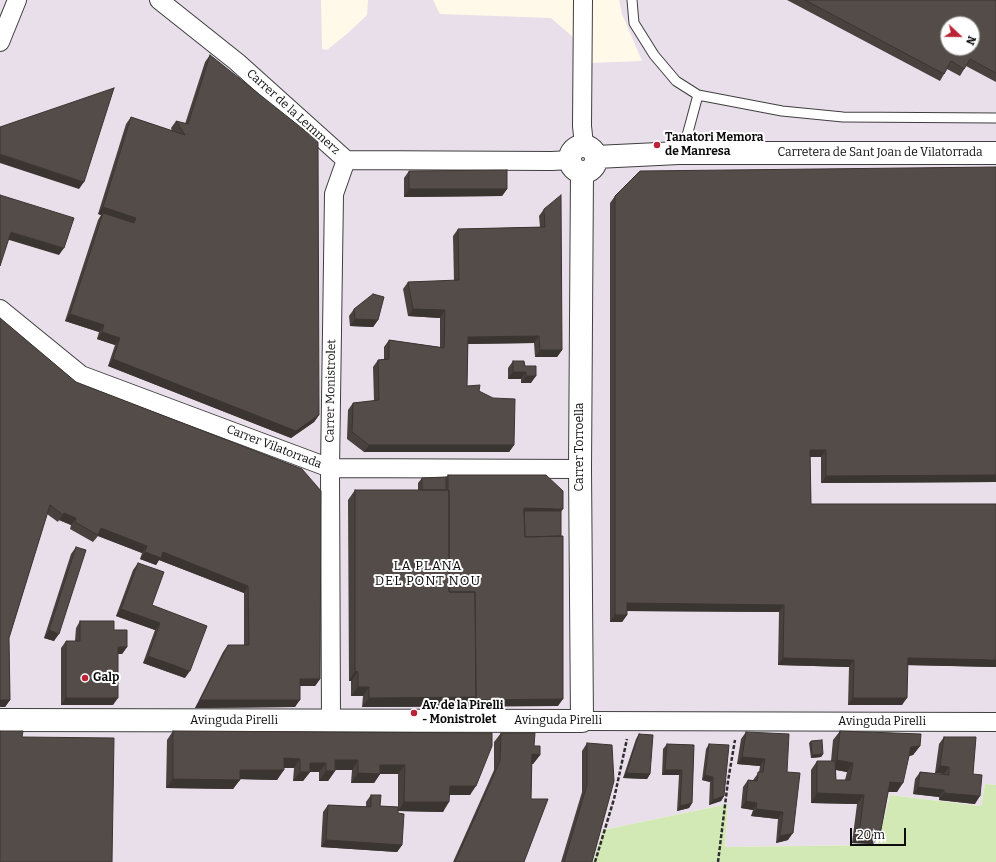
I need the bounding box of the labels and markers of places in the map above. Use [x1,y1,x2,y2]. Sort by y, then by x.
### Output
place label: Tanatori Memora de Manresa [665,131,763,159]
marker: Tanatori Memora de Manresa [652,140,662,150]
place label: Galp [93,671,119,685]
marker: Galp [80,673,90,683]
place label: Av. de la Pirelli - Monistrolet [422,699,504,727]
marker: Av. de la Pirelli - Monistrolet [409,708,419,718]

